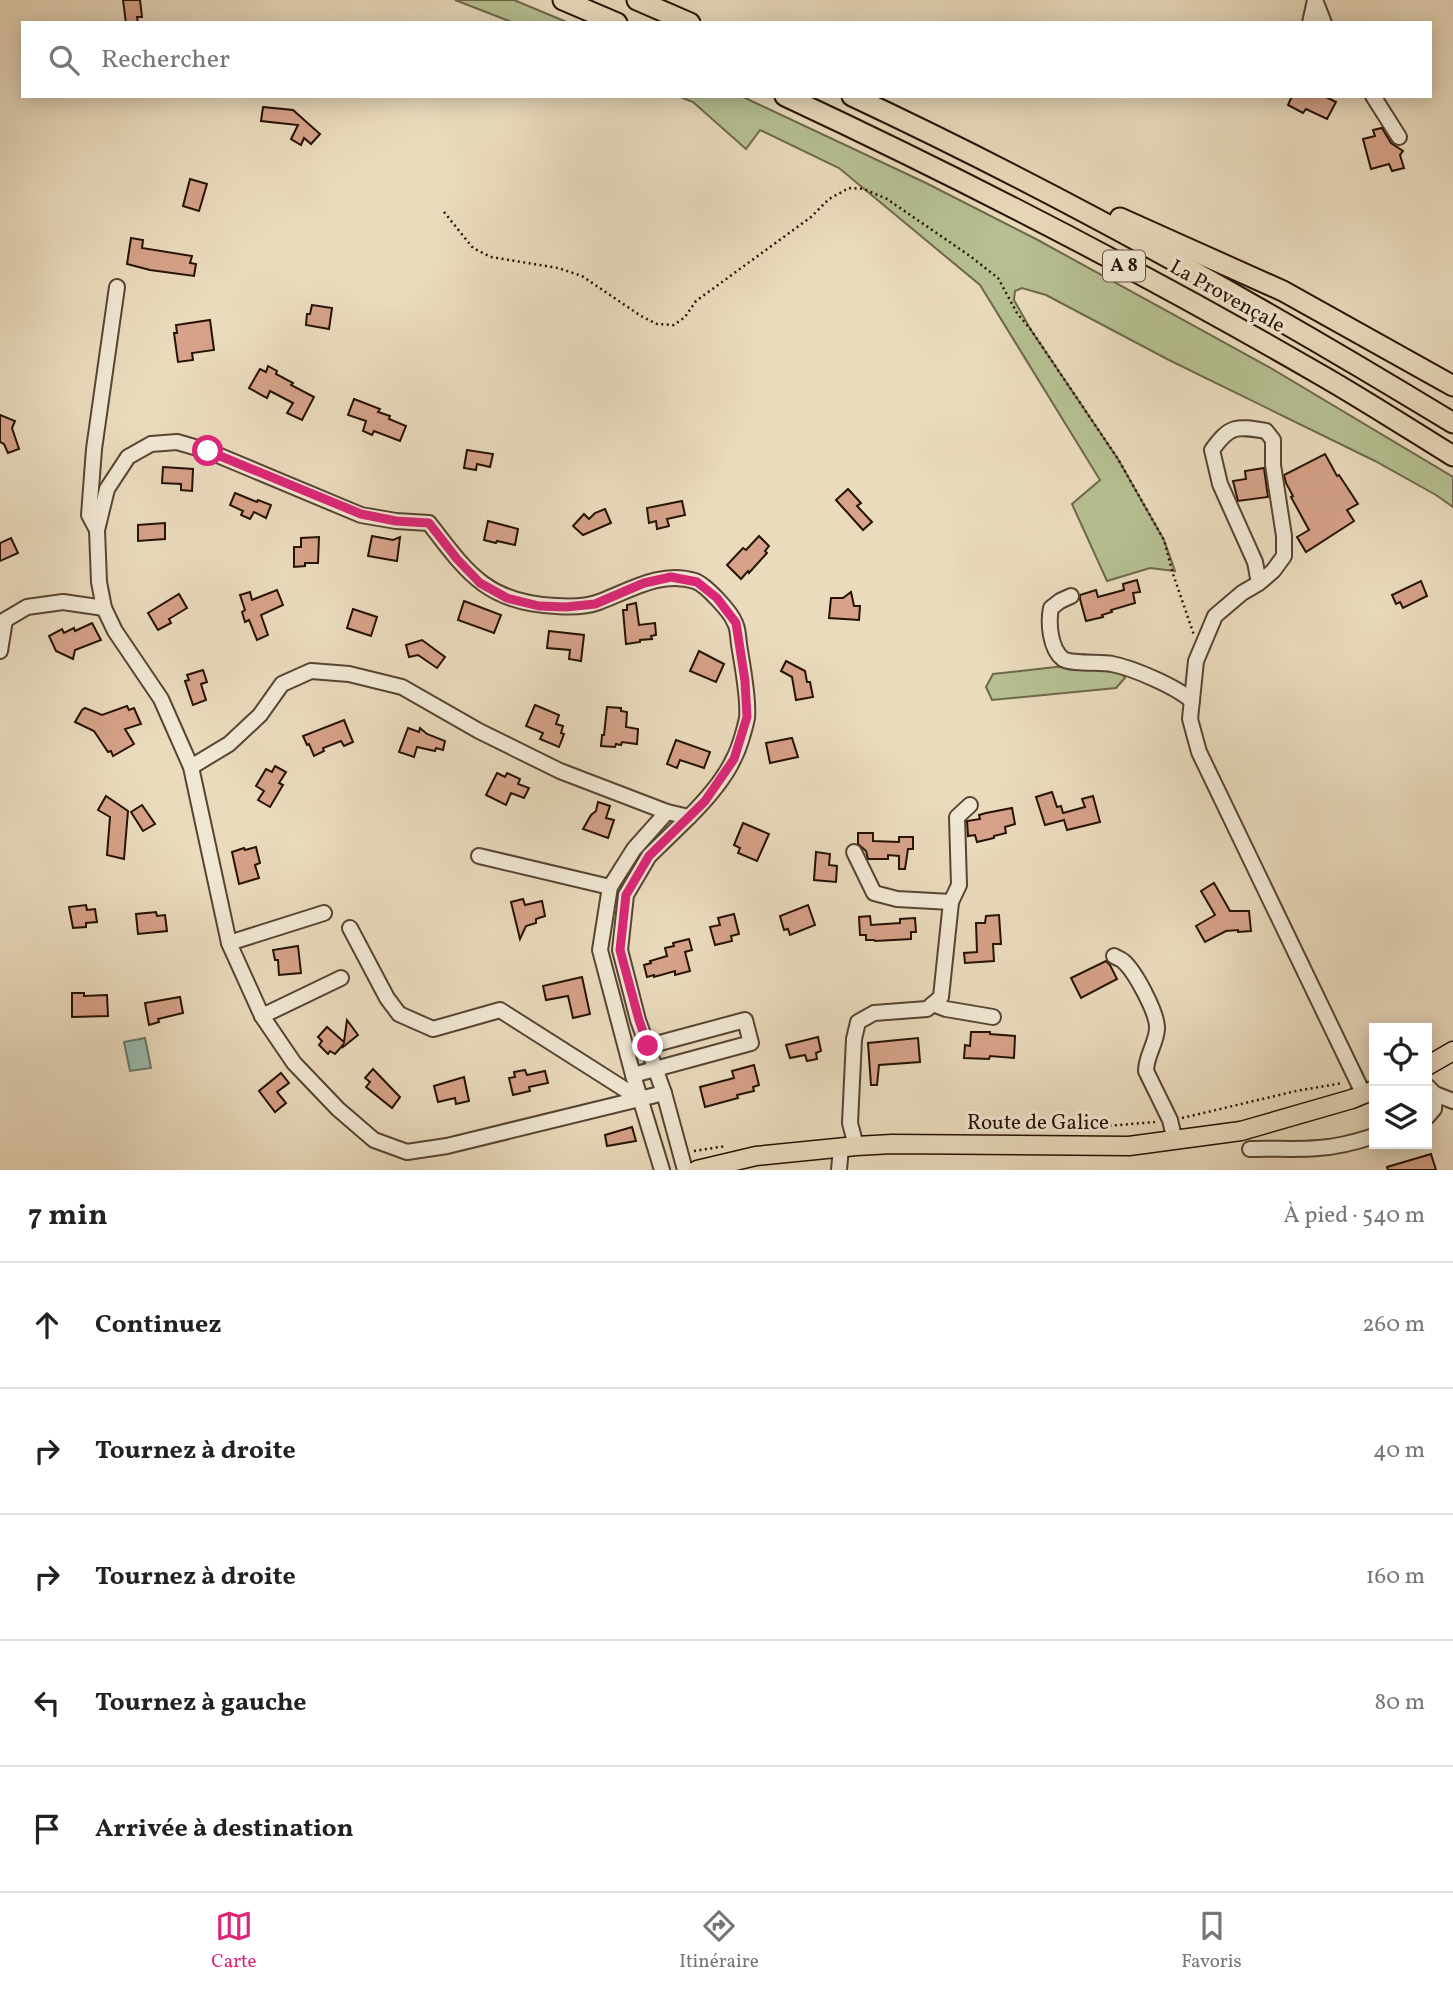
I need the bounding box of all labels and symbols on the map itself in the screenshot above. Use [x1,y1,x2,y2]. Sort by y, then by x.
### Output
road number: A 8 [1103,250,1145,282]
street label: La Provençale [1164,253,1290,341]
route start [192,435,223,466]
route end [632,1030,663,1061]
street label: Route de Galice [967,1109,1109,1138]

